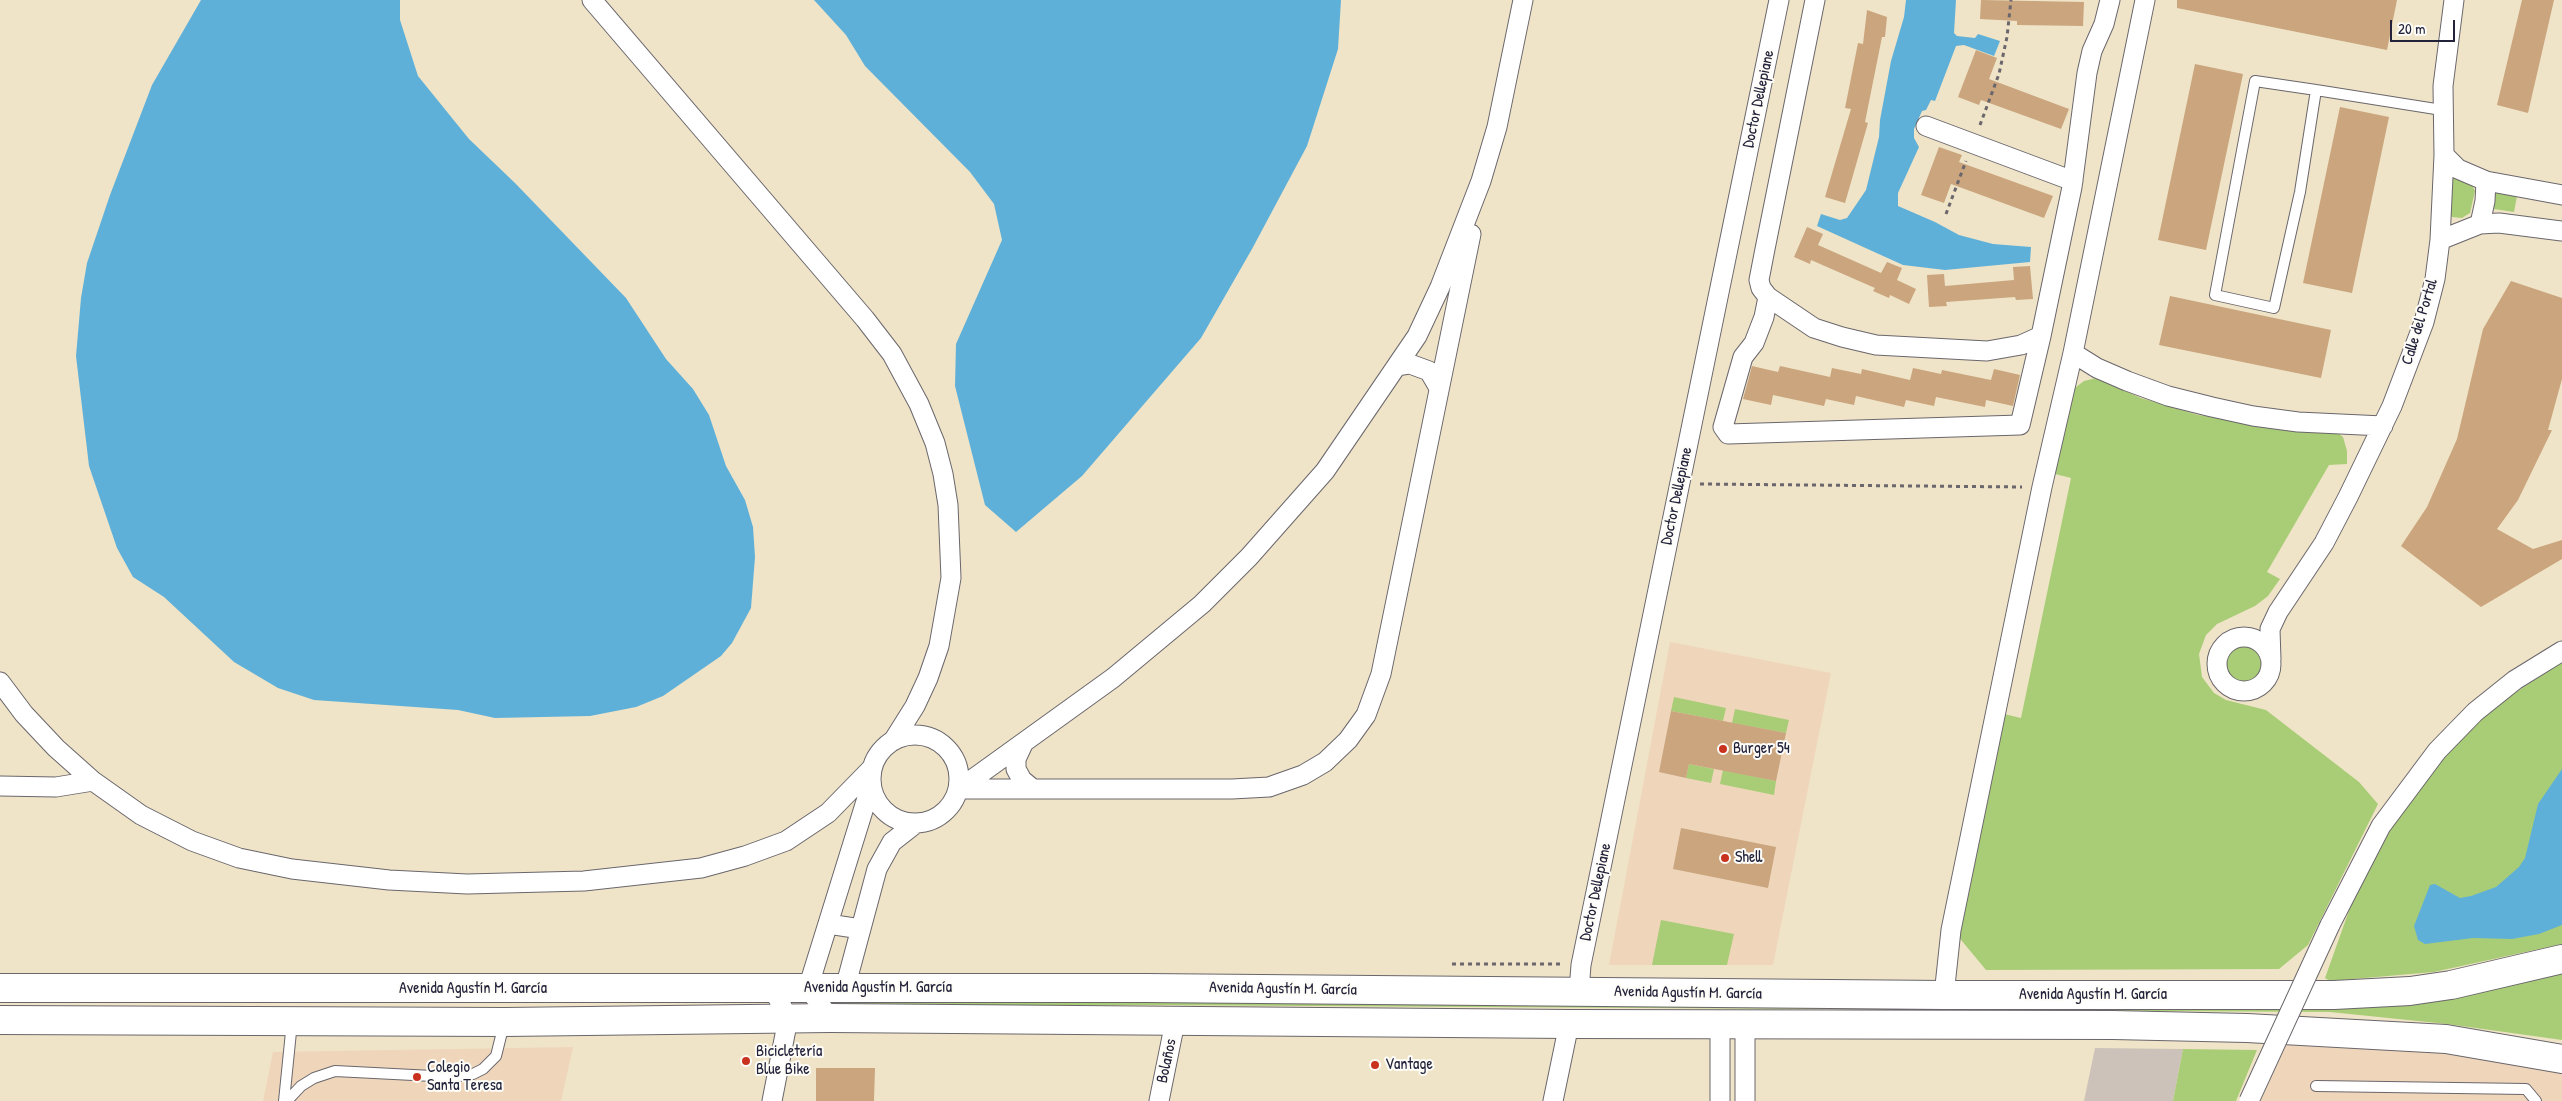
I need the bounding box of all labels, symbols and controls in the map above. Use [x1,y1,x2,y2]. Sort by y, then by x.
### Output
scale bar [2392,10,2457,42]
text: 20 m [2398,18,2425,39]
street label: Doctor Dellepiane [1739,48,1779,150]
street label: Calle del Portal [2398,277,2442,367]
street label: Doctor Dellepiane [1657,445,1697,547]
place label: Burger 54 [1733,739,1790,759]
marker: Burger 54 [1717,743,1729,755]
street label: Doctor Dellepiane [1576,841,1616,943]
place label: Shell [1735,848,1762,868]
marker: Shell [1719,852,1731,864]
street label: Avenida Agustín M. García [804,978,952,998]
street label: Avenida Agustín M. García [1209,978,1357,1000]
street label: Avenida Agustín M. García [399,979,547,999]
street label: Avenida Agustín M. García [1614,982,1762,1004]
street label: Avenida Agustín M. García [2019,985,2167,1005]
street label: Bolaños [1153,1037,1181,1085]
place label: Bicicletería Blue Bike [756,1042,822,1080]
marker: Bicicletería Blue Bike [740,1055,752,1067]
place label: Vantage [1385,1055,1433,1075]
place label: Colegio Santa Teresa [427,1058,502,1096]
marker: Vantage [1369,1059,1381,1071]
marker: Colegio Santa Teresa [411,1071,423,1083]

